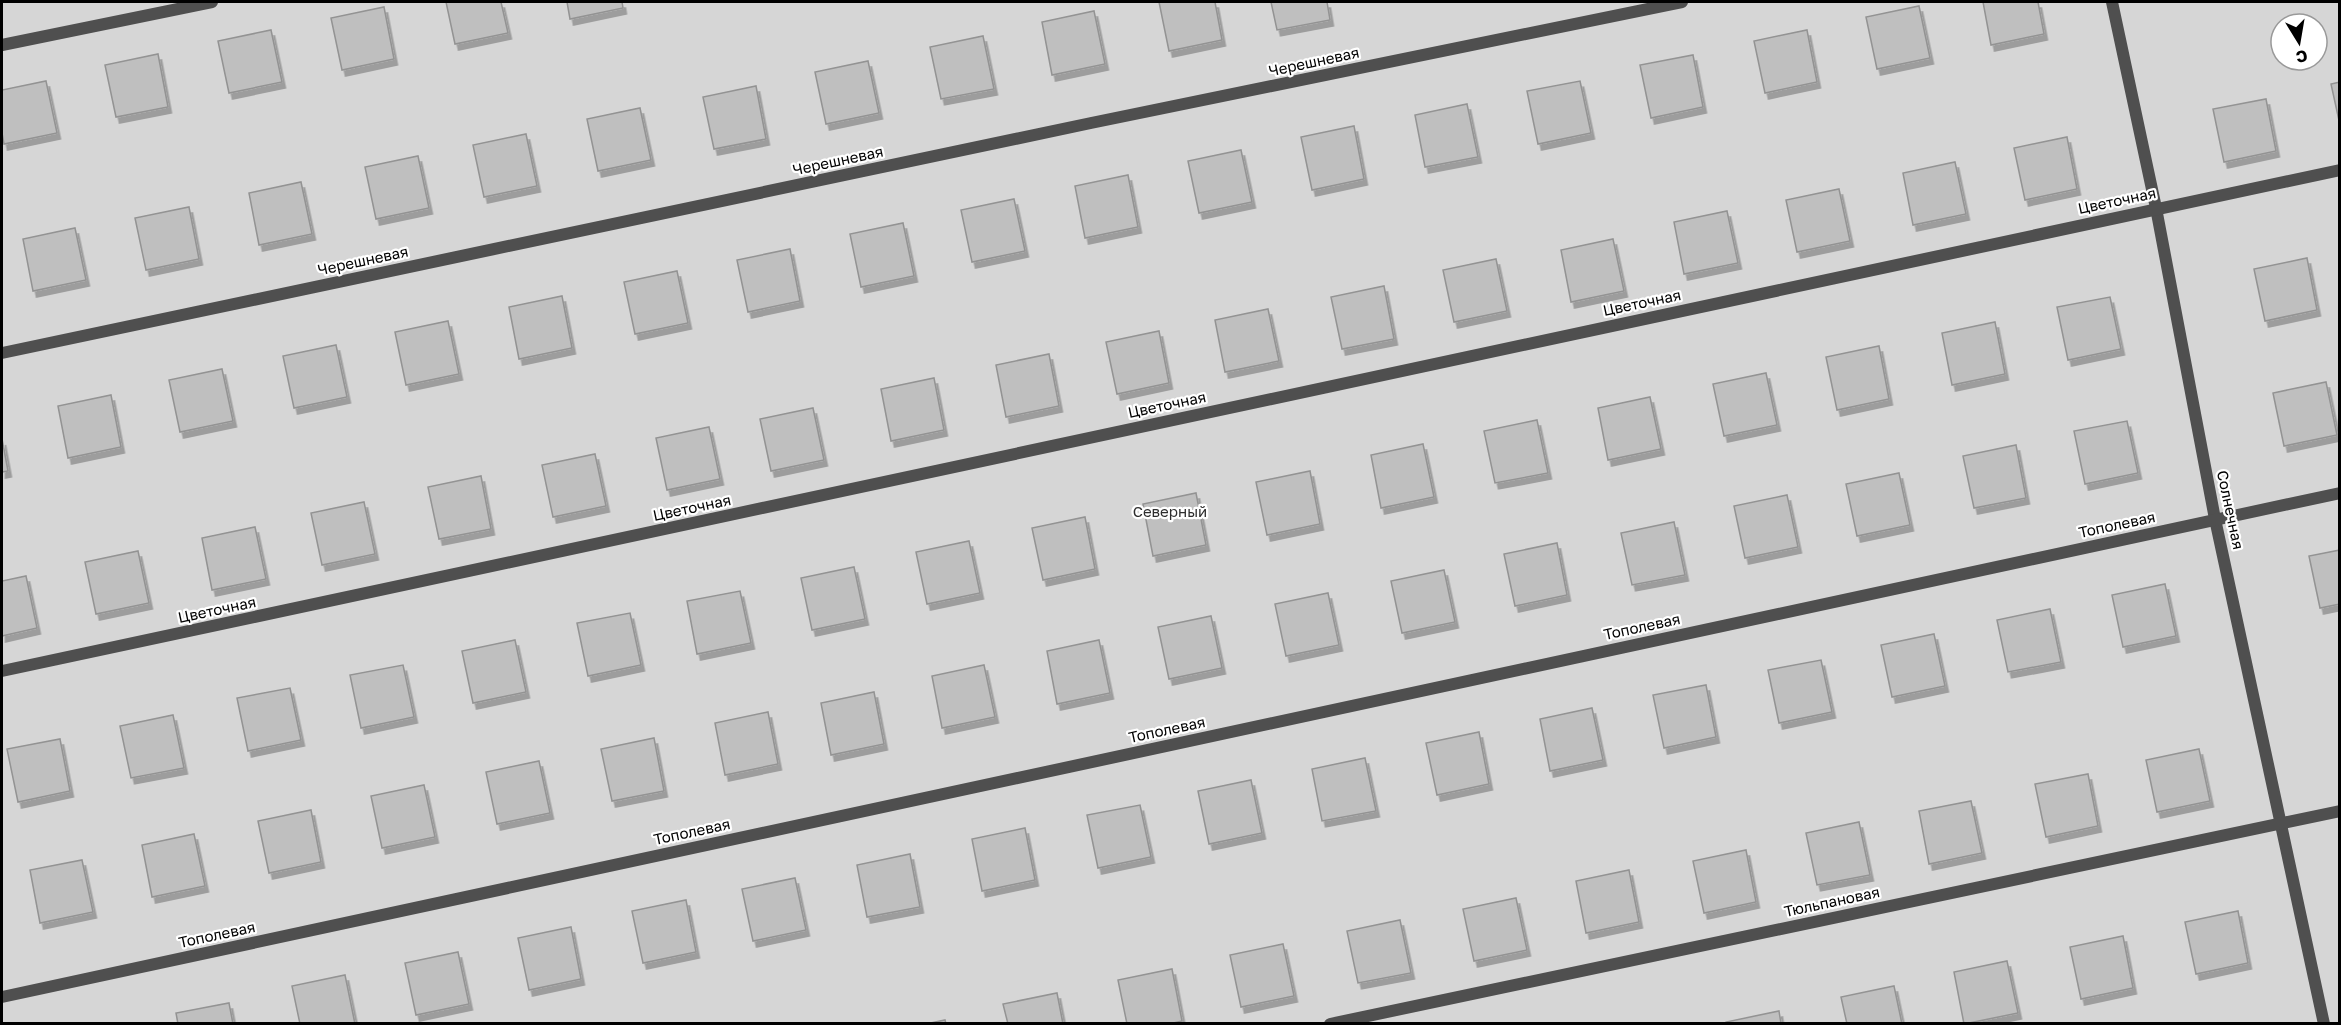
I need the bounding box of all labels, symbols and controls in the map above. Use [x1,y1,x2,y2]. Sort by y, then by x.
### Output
north arrow [2269,12,2329,72]
street label: Черешневая [1267,43,1361,79]
text: С [2294,46,2309,68]
street label: Черешневая [791,142,885,178]
street label: Цветочная [2076,183,2157,217]
street label: Черешневая [316,242,410,278]
street label: Цветочная [1601,285,1682,319]
street label: Цветочная [1126,387,1207,421]
street label: Солнечная [2214,469,2248,551]
street label: Цветочная [651,490,732,524]
park label: Северный [1133,502,1207,520]
street label: Тополевая [2077,507,2157,541]
street label: Цветочная [176,592,257,626]
street label: Тополевая [1602,609,1682,643]
street label: Тополевая [1127,712,1207,746]
street label: Тополевая [652,814,732,848]
street label: Тюльпановая [1782,882,1881,920]
street label: Тополевая [177,917,257,951]

